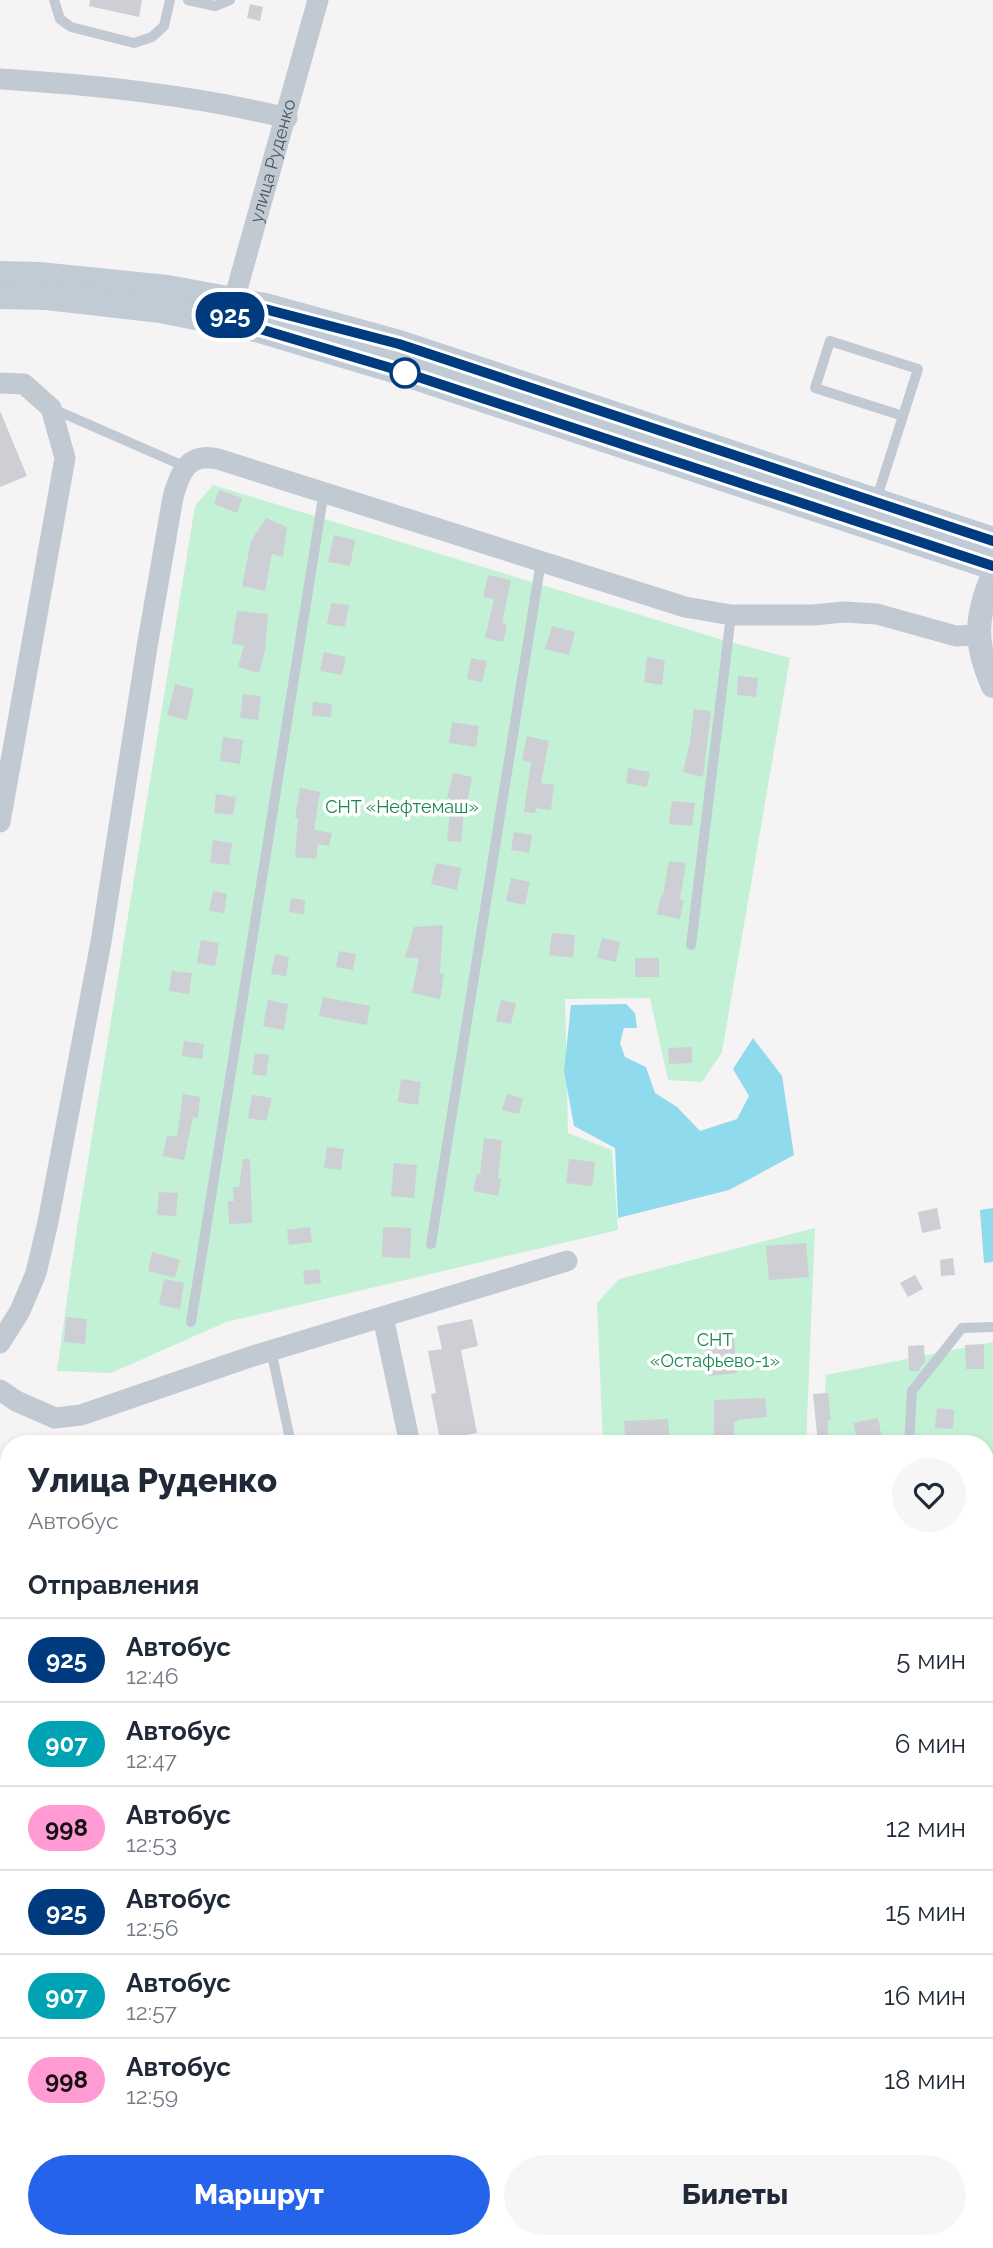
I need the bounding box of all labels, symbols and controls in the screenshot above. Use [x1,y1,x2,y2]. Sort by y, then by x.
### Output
street label: улица Руденко [245,96,300,225]
line badge: 925 [190,292,270,338]
text: 925 [210,300,250,329]
unlabelled marker [390,358,420,388]
park label: СНТ «Нефтемаш» [325,796,479,817]
park label: СНТ «Остафьево-1» [650,1329,780,1371]
button: heart [892,1458,966,1532]
text: Улица Руденко [28,1461,277,1500]
text: Автобус [28,1507,119,1534]
text: Отправления [28,1570,199,1600]
text: Автобус [126,1632,231,1662]
text: 925 [46,1645,87,1674]
text: 5 мин [896,1645,966,1675]
text: 12:46 [126,1662,179,1689]
text: Автобус [126,1716,231,1746]
text: 907 [45,1729,88,1758]
text: 6 мин [895,1729,966,1759]
text: 12:47 [126,1746,177,1773]
text: Автобус [126,1800,231,1830]
text: 998 [45,1813,88,1842]
text: 12 мин [886,1813,966,1843]
text: 12:53 [126,1830,177,1857]
text: Автобус [126,1884,231,1914]
text: 925 [46,1897,87,1926]
text: 15 мин [885,1897,966,1927]
text: 12:56 [126,1914,179,1941]
text: Автобус [126,1968,231,1998]
text: 907 [45,1981,88,2010]
text: 16 мин [884,1981,966,2011]
text: 12:57 [126,1998,177,2025]
text: Автобус [126,2052,231,2082]
text: 998 [45,2065,88,2094]
text: 18 мин [884,2065,966,2095]
text: 12:59 [126,2082,178,2109]
button: Маршрут [28,2155,490,2235]
button: Билеты [504,2155,966,2235]

